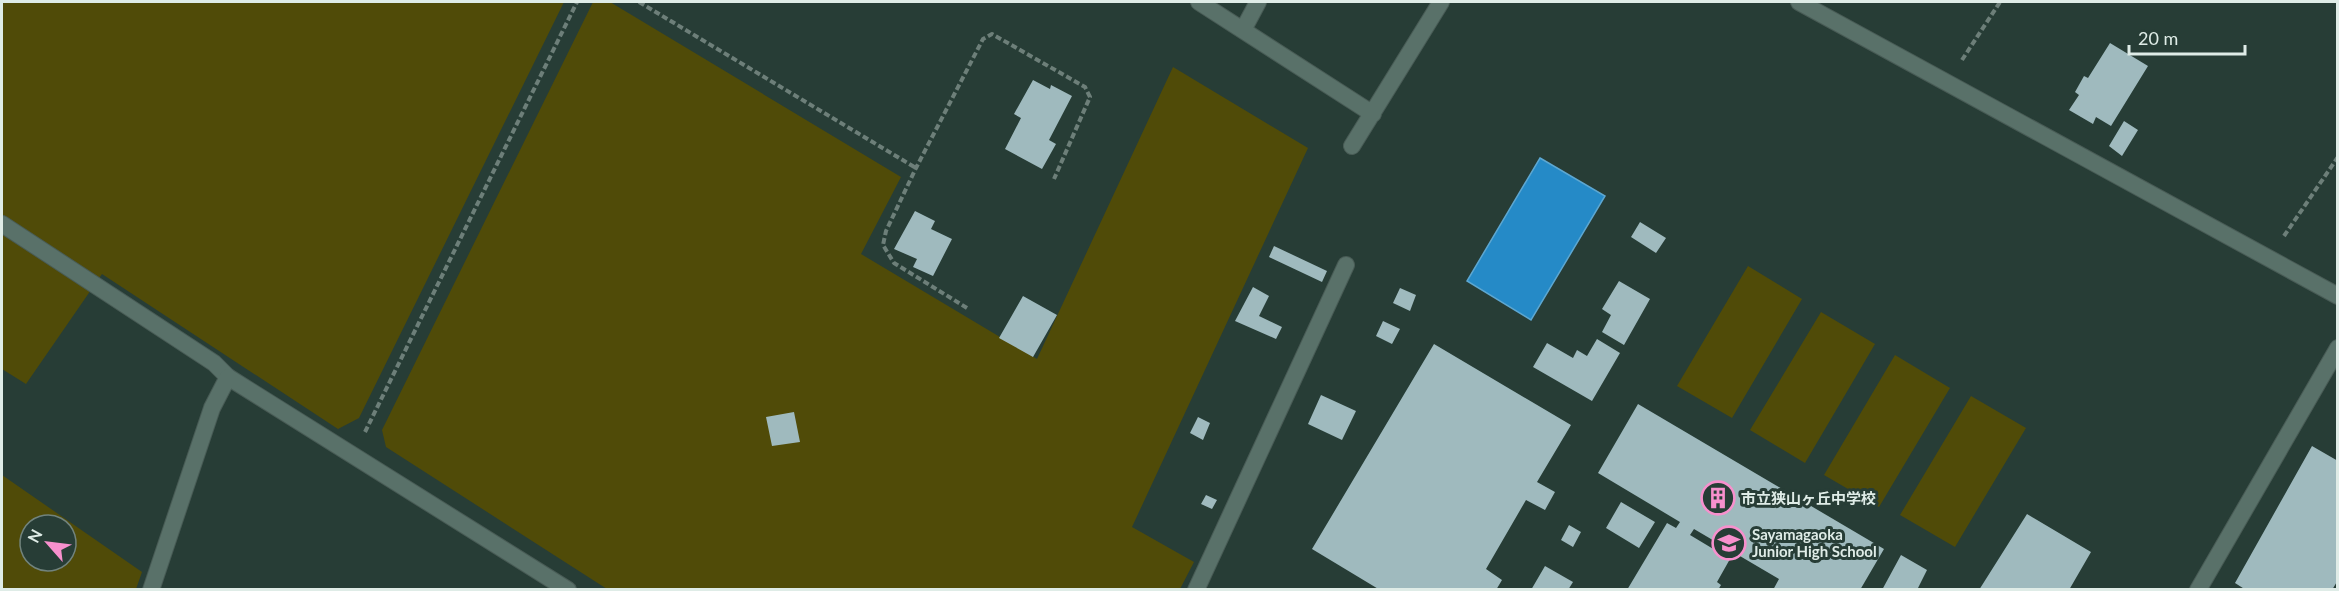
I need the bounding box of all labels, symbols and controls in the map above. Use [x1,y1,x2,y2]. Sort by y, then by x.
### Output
scale bar [2129,18,2244,56]
text: 20 m [2138,27,2178,49]
building icon: 市立狭山ヶ丘中学校 [1700,480,1736,516]
place label: 市立狭山ヶ丘中学校 [1741,489,1876,507]
north arrow [18,513,78,573]
school or university icon: Sayamagaoka Junior High School [1711,525,1747,561]
place label: Sayamagaoka Junior High School [1752,525,1877,560]
text: N [23,526,46,546]

